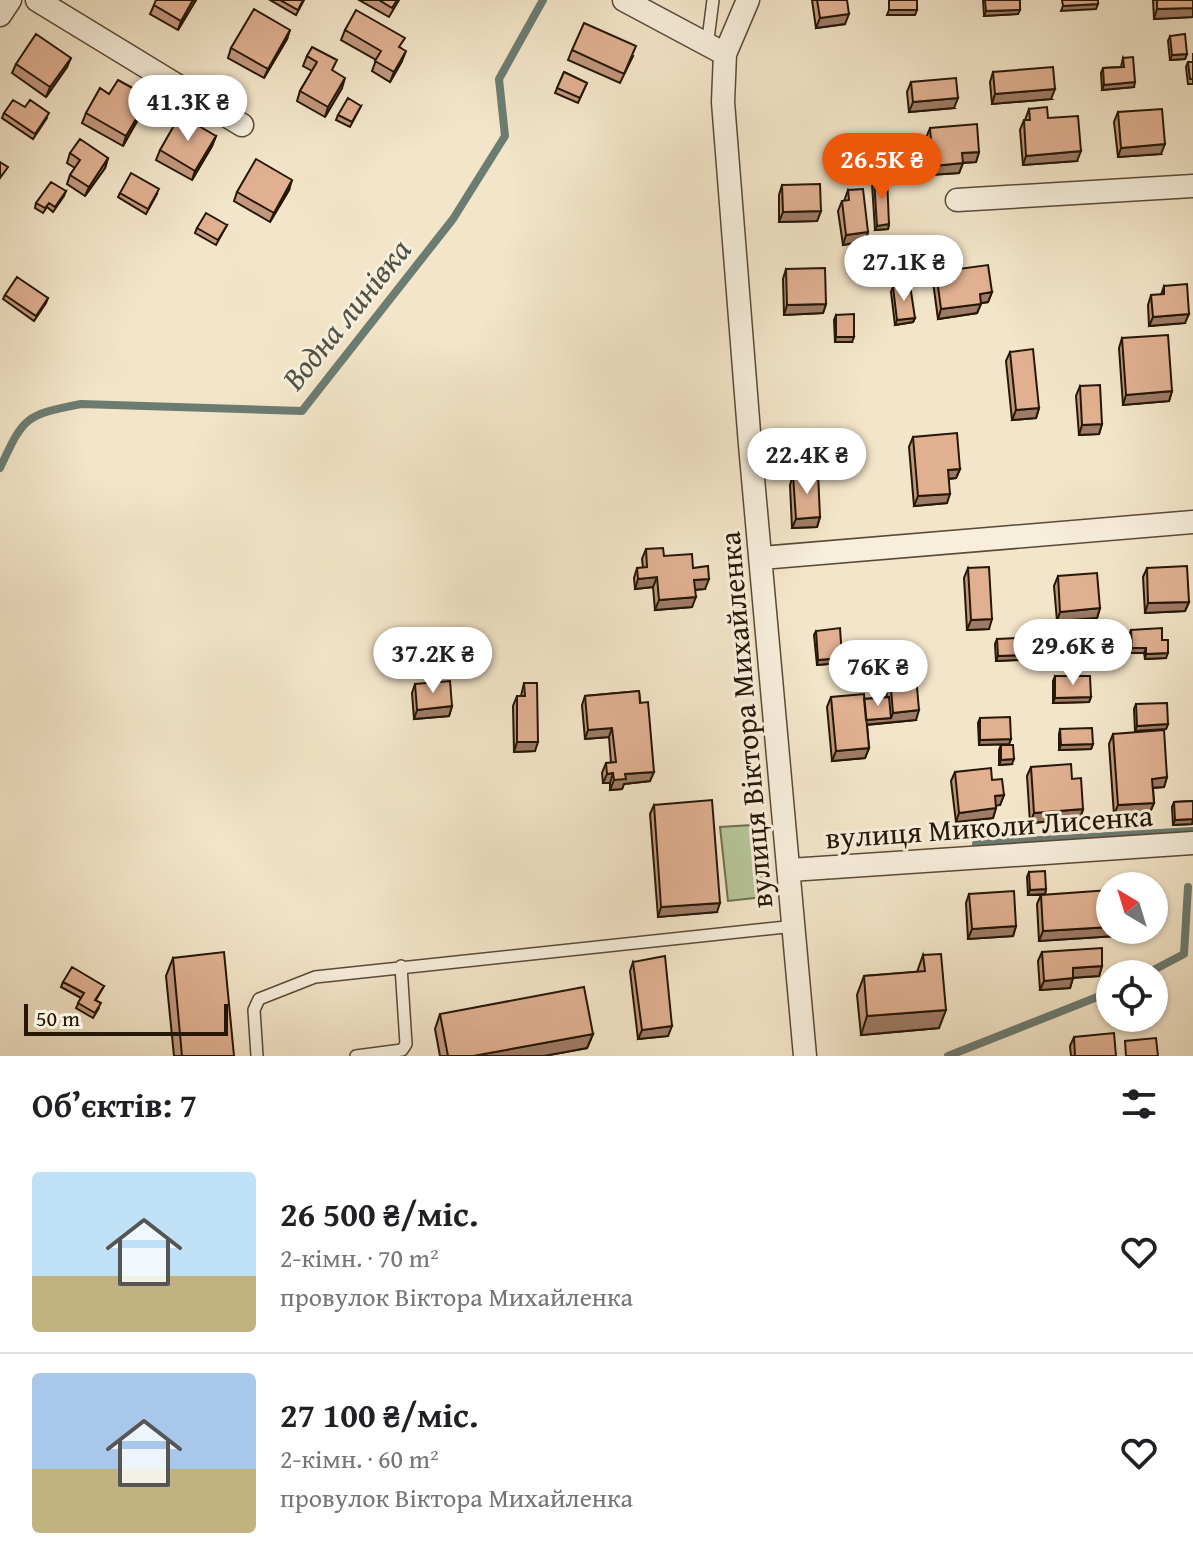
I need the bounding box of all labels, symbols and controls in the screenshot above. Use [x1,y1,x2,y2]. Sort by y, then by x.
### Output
pin: 41.3K ₴ [114,75,262,143]
text: 41.3K ₴ [146,81,230,120]
pin: 26.5K ₴ [808,133,956,201]
text: 26.5K ₴ [840,139,924,178]
water label: Водна линівка [270,228,422,401]
pin: 27.1K ₴ [830,235,978,303]
text: 27.1K ₴ [862,241,946,280]
pin: 22.4K ₴ [733,428,881,496]
text: 22.4K ₴ [765,434,849,473]
street label: вулиця Віктора Михайленка [707,529,783,910]
pin: 29.6K ₴ [999,619,1147,687]
text: 29.6K ₴ [1031,625,1115,664]
pin: 37.2K ₴ [359,627,507,695]
text: 37.2K ₴ [391,633,475,672]
pin: 76K ₴ [822,640,934,708]
text: 76K ₴ [847,646,909,685]
street label: вулиця Миколи Лисенка [824,793,1155,859]
north arrow [1096,872,1168,944]
map controls [1096,872,1168,1032]
button: locate [1096,960,1168,1032]
scale bar [24,1000,228,1036]
text: 50 m [36,1002,80,1034]
text: Об’єктів: 7 [32,1080,197,1129]
icon: filters [1117,1082,1161,1126]
text: 26 500 ₴/міс. [280,1189,478,1238]
icon: home [96,1204,192,1300]
icon: heart [1117,1230,1161,1274]
text: 2-кімн. · 70 m² [280,1238,439,1277]
text: провулок Віктора Михайленка [280,1277,633,1316]
text: 27 100 ₴/міс. [280,1390,478,1439]
icon: home [96,1405,192,1501]
icon: heart [1117,1431,1161,1475]
text: 2-кімн. · 60 m² [280,1439,439,1478]
text: провулок Віктора Михайленка [280,1478,633,1517]

